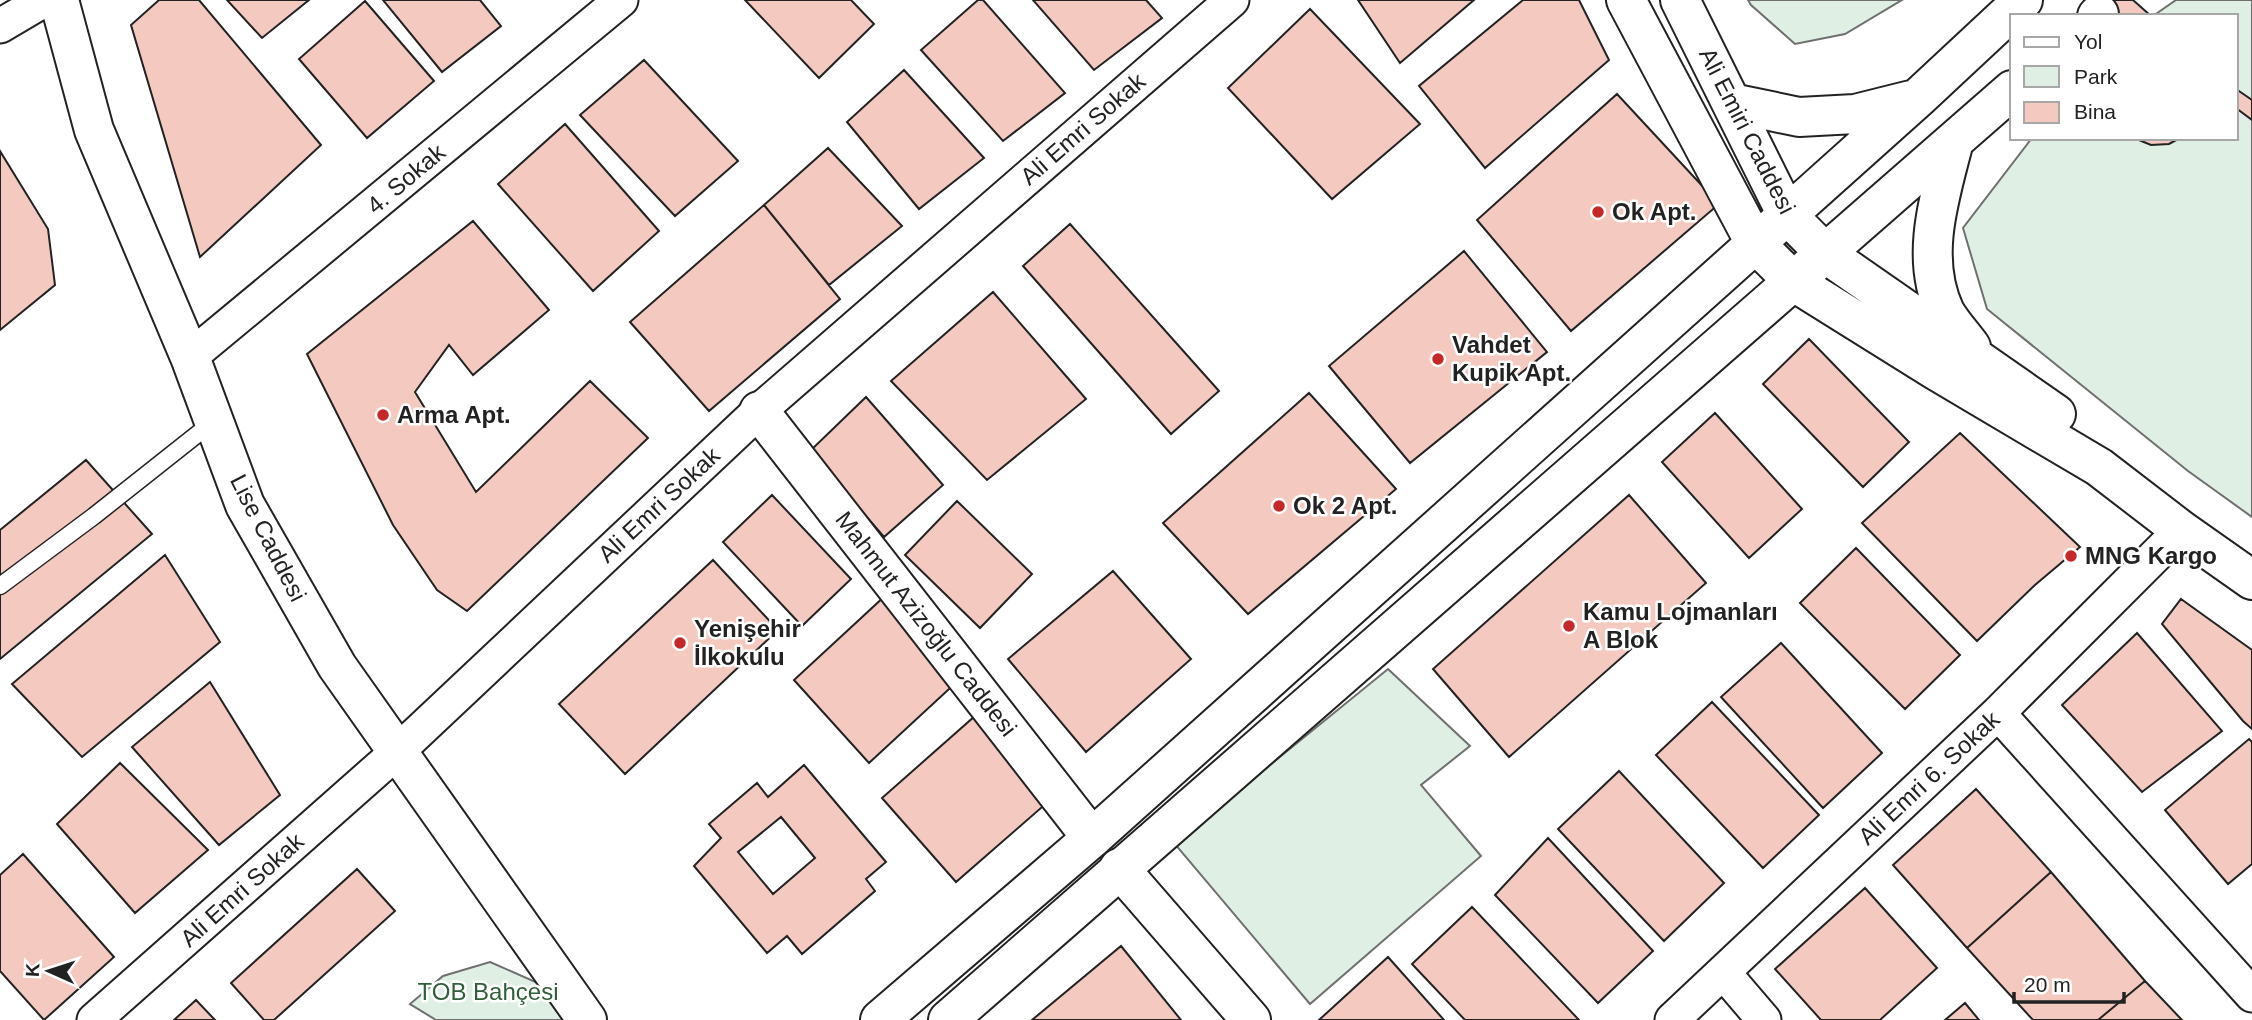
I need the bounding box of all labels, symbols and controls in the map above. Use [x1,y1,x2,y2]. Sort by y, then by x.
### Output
legend [2010,14,2238,140]
text: Yol [2074,30,2102,53]
street label: Ali Emiri Caddesi [1694,43,1801,218]
text: Park [2074,65,2118,88]
street label: Ali Emri Sokak [1015,67,1151,190]
text: Bina [2074,100,2116,123]
street label: 4. Sokak [361,138,451,219]
place label: Ok Apt. [1612,198,1696,225]
marker: Ok Apt. [1590,204,1606,220]
place label: Vahdet Kupik Apt. [1452,331,1571,386]
marker: Vahdet Kupik Apt. [1430,351,1446,367]
place label: Arma Apt. [397,401,511,428]
marker: Arma Apt. [375,407,391,423]
street label: Ali Emri Sokak [592,441,726,568]
street label: Lise Caddesi [225,470,312,606]
place label: Ok 2 Apt. [1293,492,1397,519]
marker: Ok 2 Apt. [1271,498,1287,514]
street label: Mahmut Azizoğlu Caddesi [830,506,1022,741]
place label: MNG Kargo [2085,542,2217,569]
marker: MNG Kargo [2063,548,2079,564]
place label: Kamu Lojmanları A Blok [1583,598,1778,653]
place label: Yenişehir İlkokulu [694,615,801,670]
marker: Kamu Lojmanları A Blok [1561,618,1577,634]
marker: Yenişehir İlkokulu [672,635,688,651]
street label: Ali Emri 6. Sokak [1853,705,2005,850]
street label: Ali Emri Sokak [175,827,309,952]
north arrow [14,936,84,1006]
scale bar [2014,960,2124,1004]
text: K [22,962,43,978]
text: 20 m [2024,973,2071,996]
park label: TOB Bahçesi [418,978,558,1005]

